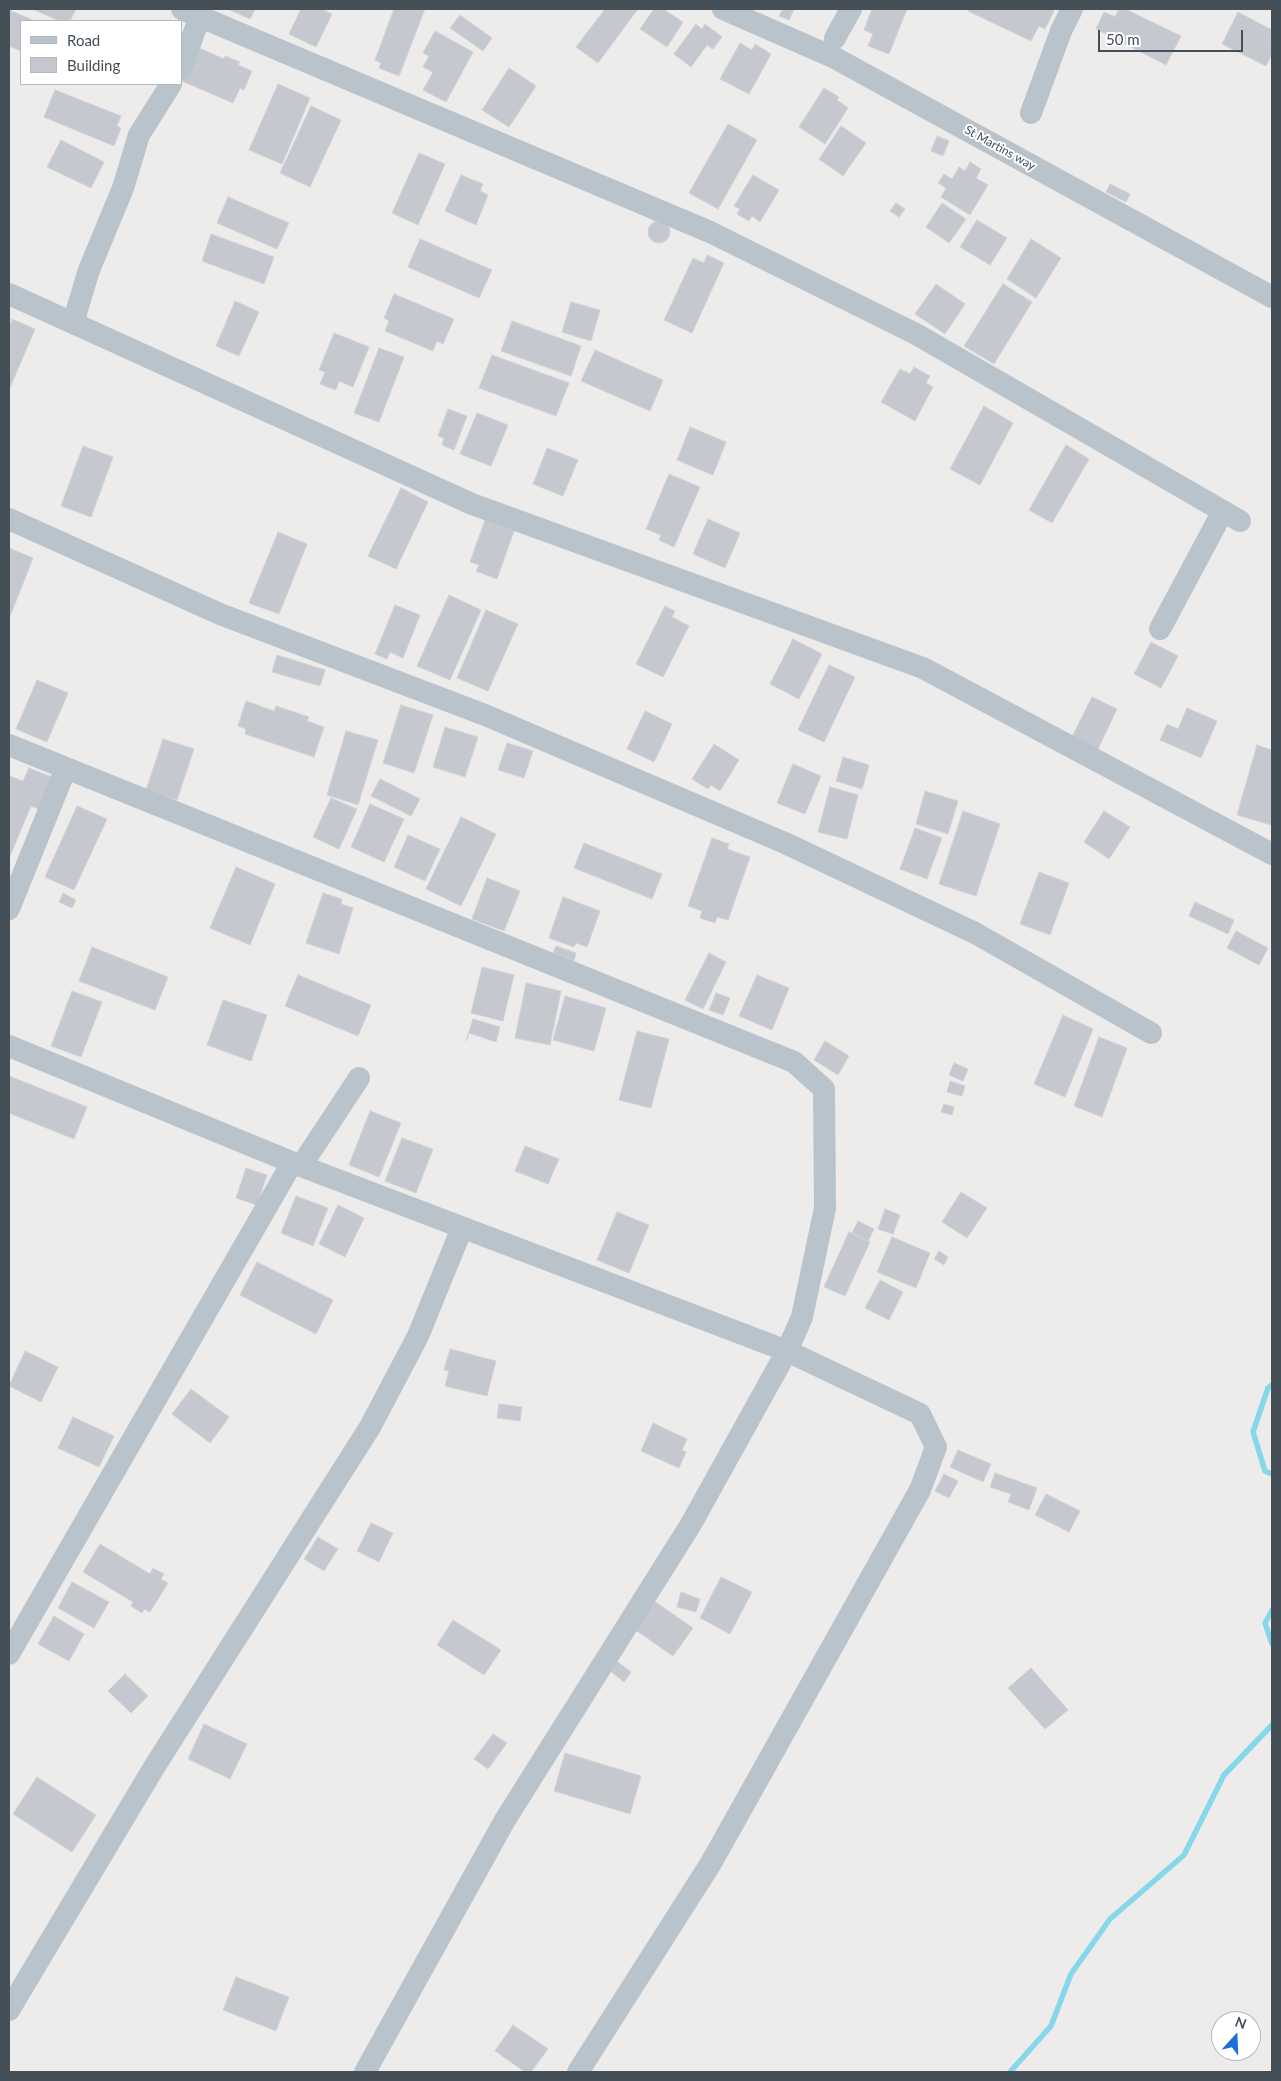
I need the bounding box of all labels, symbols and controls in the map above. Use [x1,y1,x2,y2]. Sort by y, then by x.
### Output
legend [20,20,182,85]
scale bar [1101,20,1246,52]
text: 50 m [1106,30,1140,48]
text: Road [67,31,100,49]
text: Building [67,56,120,74]
street label: St Martins way [962,123,1038,173]
north arrow [1211,2011,1261,2061]
text: N [1233,2013,1249,2032]

